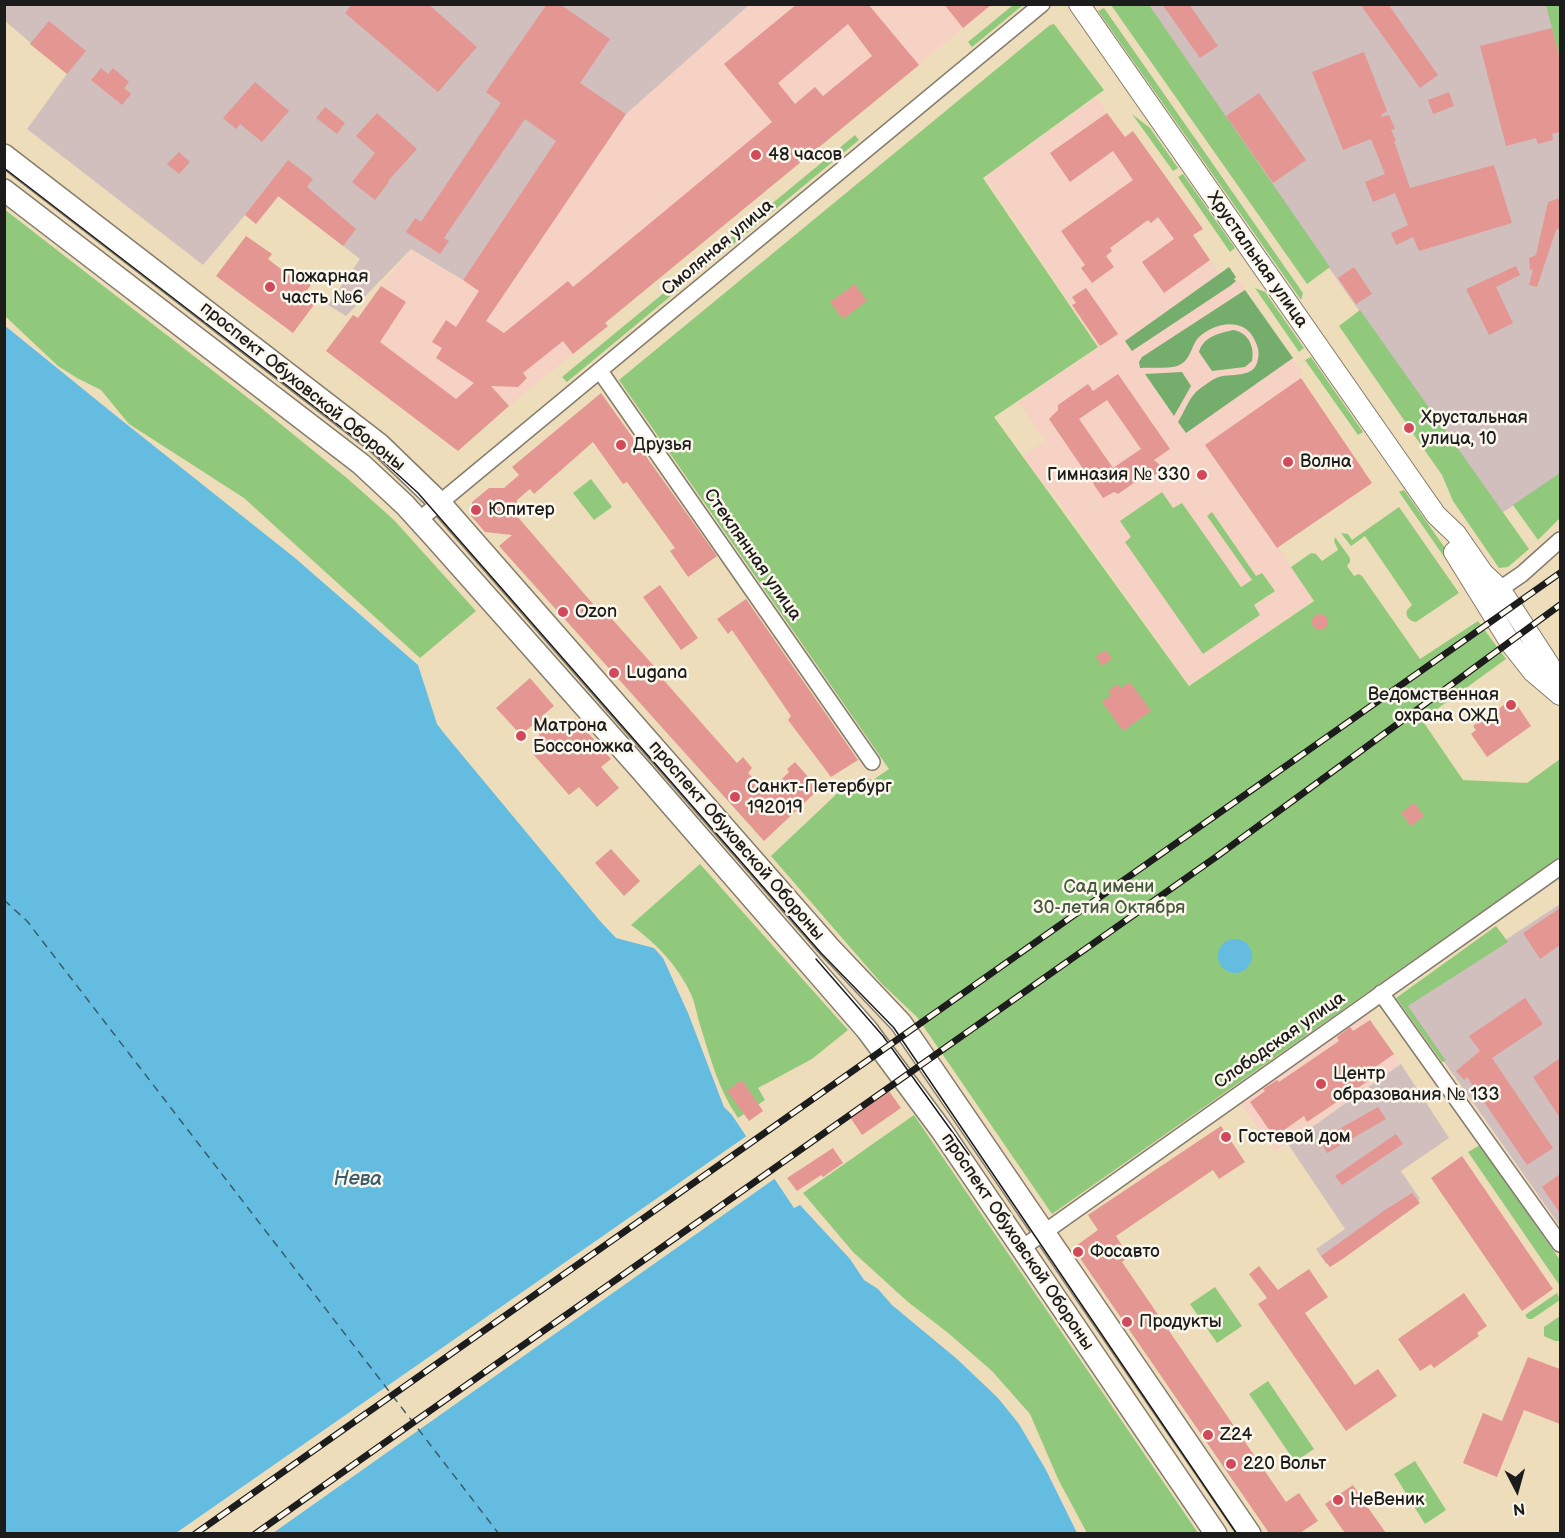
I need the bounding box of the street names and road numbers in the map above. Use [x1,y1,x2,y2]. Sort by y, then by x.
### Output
street label: Хрустальная улица [1202,188,1312,332]
street label: Смоляная улица [658,195,778,301]
street label: проспект Обуховской Обороны [195,298,409,476]
street label: Стеклянная улица [698,485,806,625]
street label: проспект Обуховской Обороны [643,737,829,945]
street label: Слободская улица [1210,988,1350,1094]
street label: проспект Обуховской Обороны [936,1129,1098,1355]

